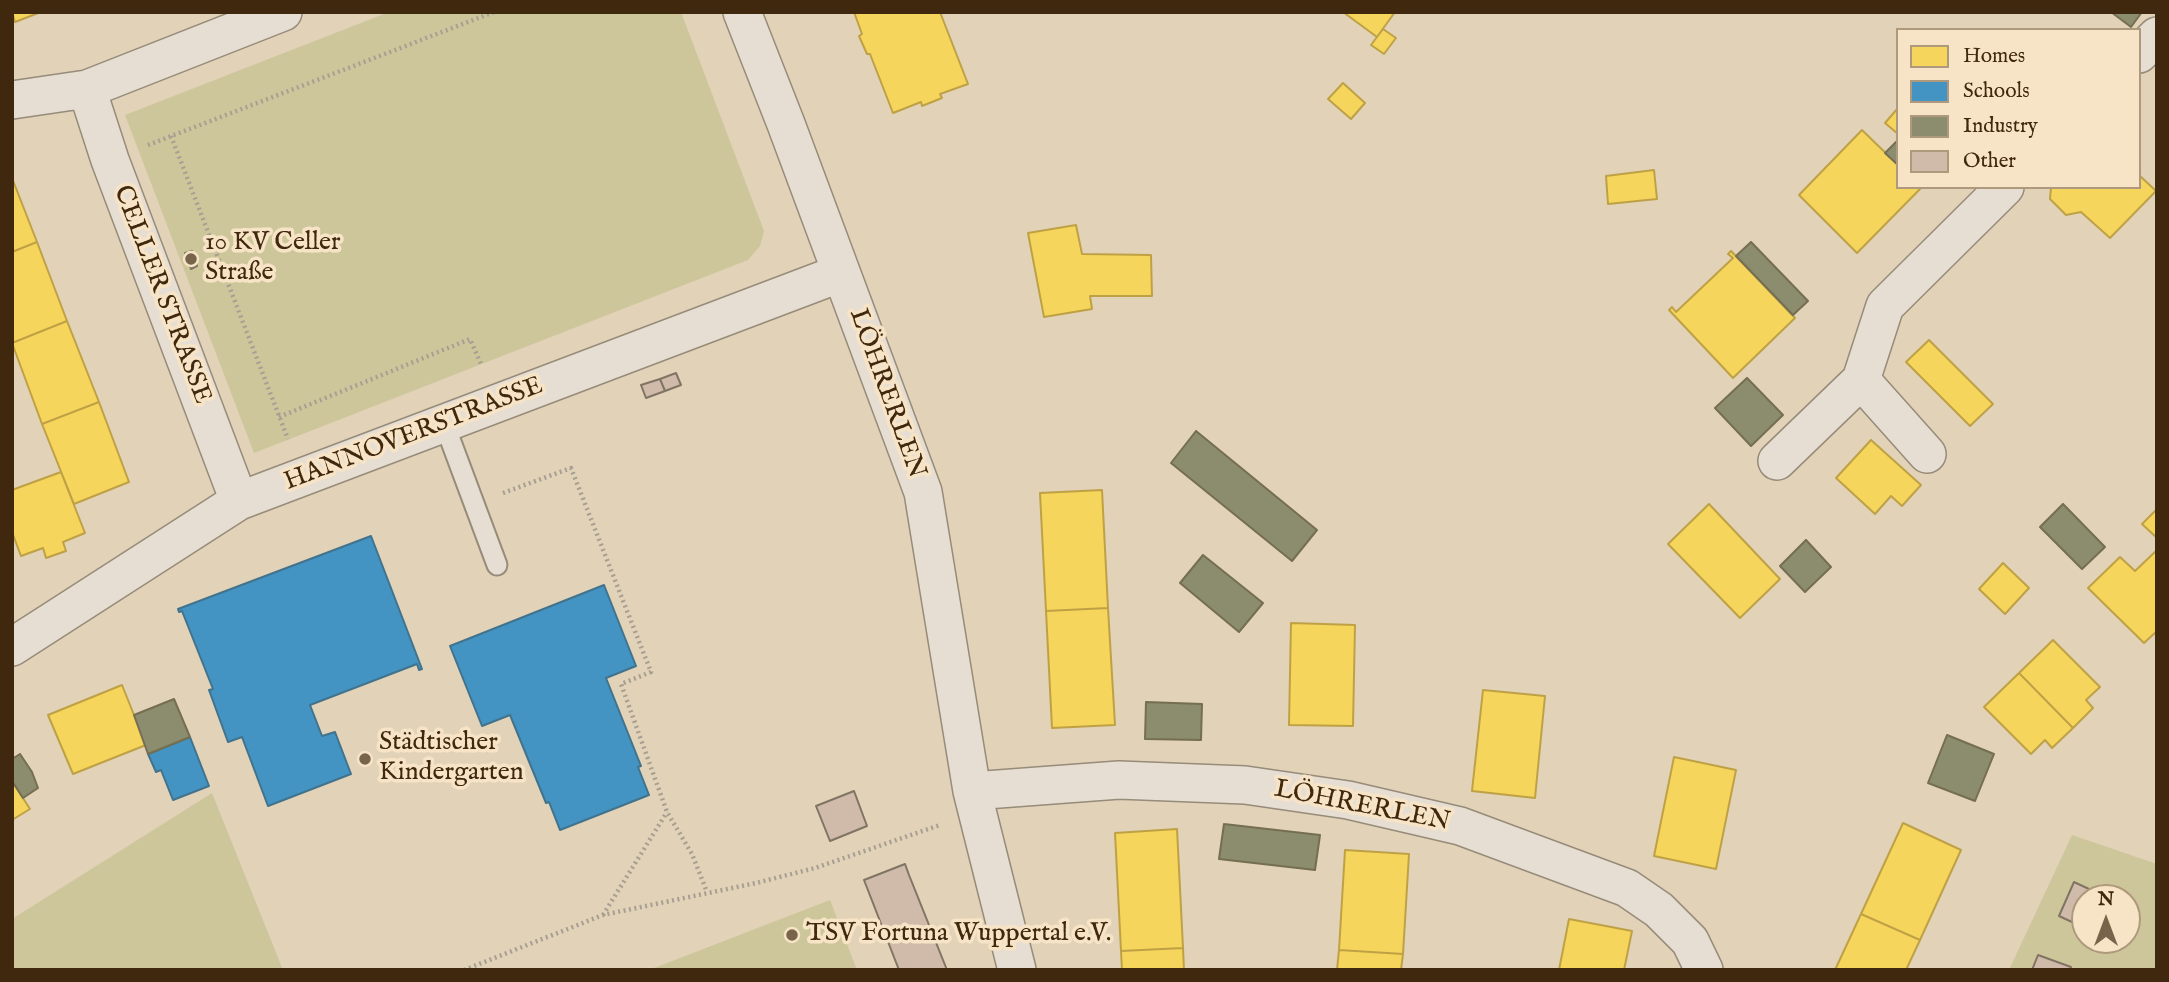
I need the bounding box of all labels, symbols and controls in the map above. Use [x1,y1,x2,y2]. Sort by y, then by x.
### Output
legend [1896,28,2141,189]
text: Homes [1963,43,2025,70]
text: Schools [1963,78,2030,105]
text: Industry [1963,113,2038,140]
text: Other [1963,148,2016,175]
street label: CELLER STRASSE [105,182,217,408]
place label: 10 KV Celler Straße [205,228,340,290]
marker: 10 KV Celler Straße [183,251,199,267]
street label: LÖHRERLEN [841,305,931,483]
street label: HANNOVERSTRASSE [280,371,548,499]
place label: Städtischer Kindergarten [379,728,524,790]
marker: Städtischer Kindergarten [357,751,373,767]
street label: LÖHRERLEN [1271,775,1453,839]
north arrow [2071,884,2141,954]
text: N [2098,888,2114,912]
place label: TSV Fortuna Wuppertal e.V. [806,919,1111,951]
marker: TSV Fortuna Wuppertal e.V. [784,927,800,943]

